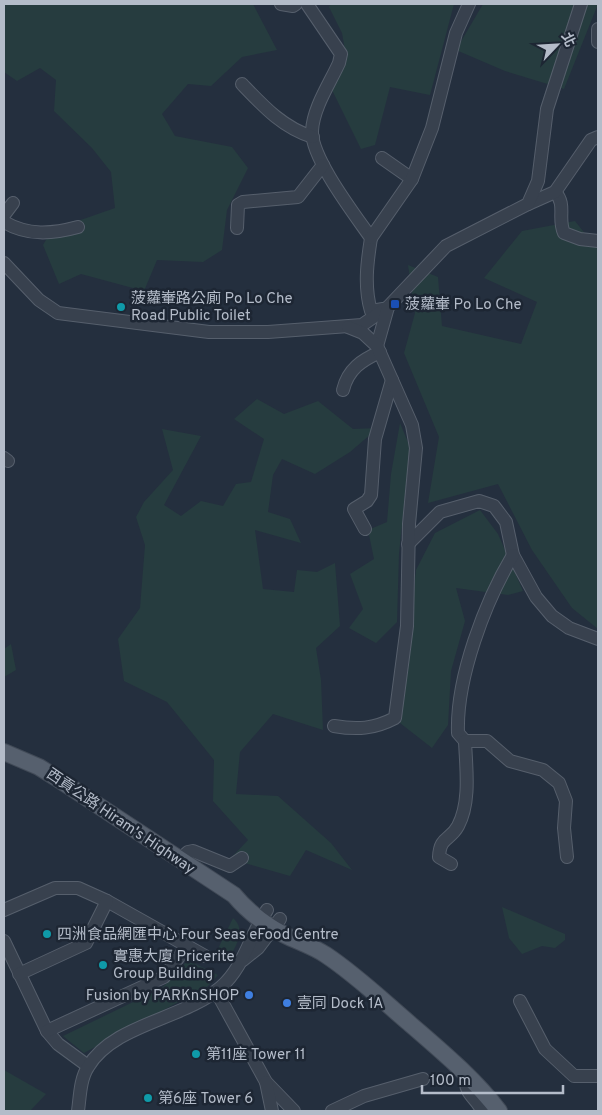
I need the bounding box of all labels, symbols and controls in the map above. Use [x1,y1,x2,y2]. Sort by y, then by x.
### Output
north arrow [532,20,582,70]
text: 北 [557,30,578,50]
place label: 菠蘿輋路公廁 Po Lo Che Road Public Toilet [131,290,293,326]
place label: 菠蘿輋 Po Lo Che [405,296,522,315]
marker: 菠蘿輋 Po Lo Che [389,298,401,310]
marker: 菠蘿輋路公廁 Po Lo Che Road Public Toilet [115,301,127,313]
street label: 西貢公路 Hiram's Highway [42,765,198,879]
place label: 四洲食品網匯中心 Four Seas eFood Centre [57,925,339,945]
marker: 四洲食品網匯中心 Four Seas eFood Centre [41,928,53,940]
place label: 實惠大廈 Pricerite Group Building [113,948,235,984]
marker: 實惠大廈 Pricerite Group Building [97,959,109,971]
place label: Fusion by PARKnSHOP [86,987,239,1006]
marker: Fusion by PARKnSHOP [243,989,255,1001]
place label: 壹同 Dock 1A [297,995,384,1014]
marker: 壹同 Dock 1A [281,997,293,1009]
place label: 第11座 Tower 11 [206,1046,306,1065]
marker: 第11座 Tower 11 [190,1048,202,1060]
scale bar [422,1062,563,1094]
text: 100 m [430,1072,471,1091]
place label: 第6座 Tower 6 [158,1090,253,1109]
marker: 第6座 Tower 6 [142,1092,154,1104]

